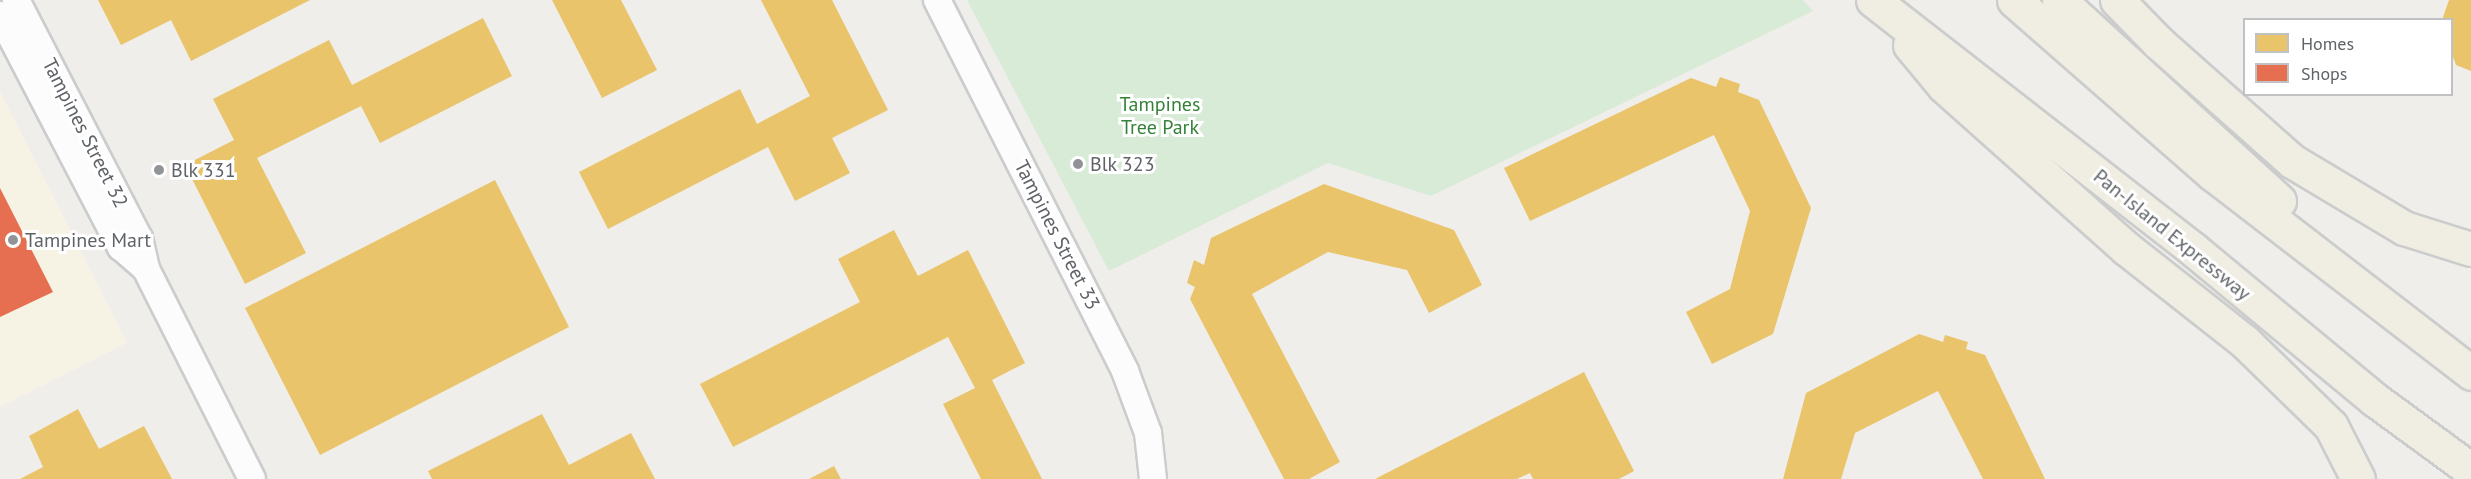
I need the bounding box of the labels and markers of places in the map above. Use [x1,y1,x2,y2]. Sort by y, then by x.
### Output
place label: Blk 323 [1090,152,1155,176]
marker: Blk 323 [1071,157,1085,171]
place label: Blk 331 [171,158,236,182]
marker: Blk 331 [152,163,166,177]
place label: Tampines Mart [25,228,151,252]
marker: Tampines Mart [6,233,20,247]

